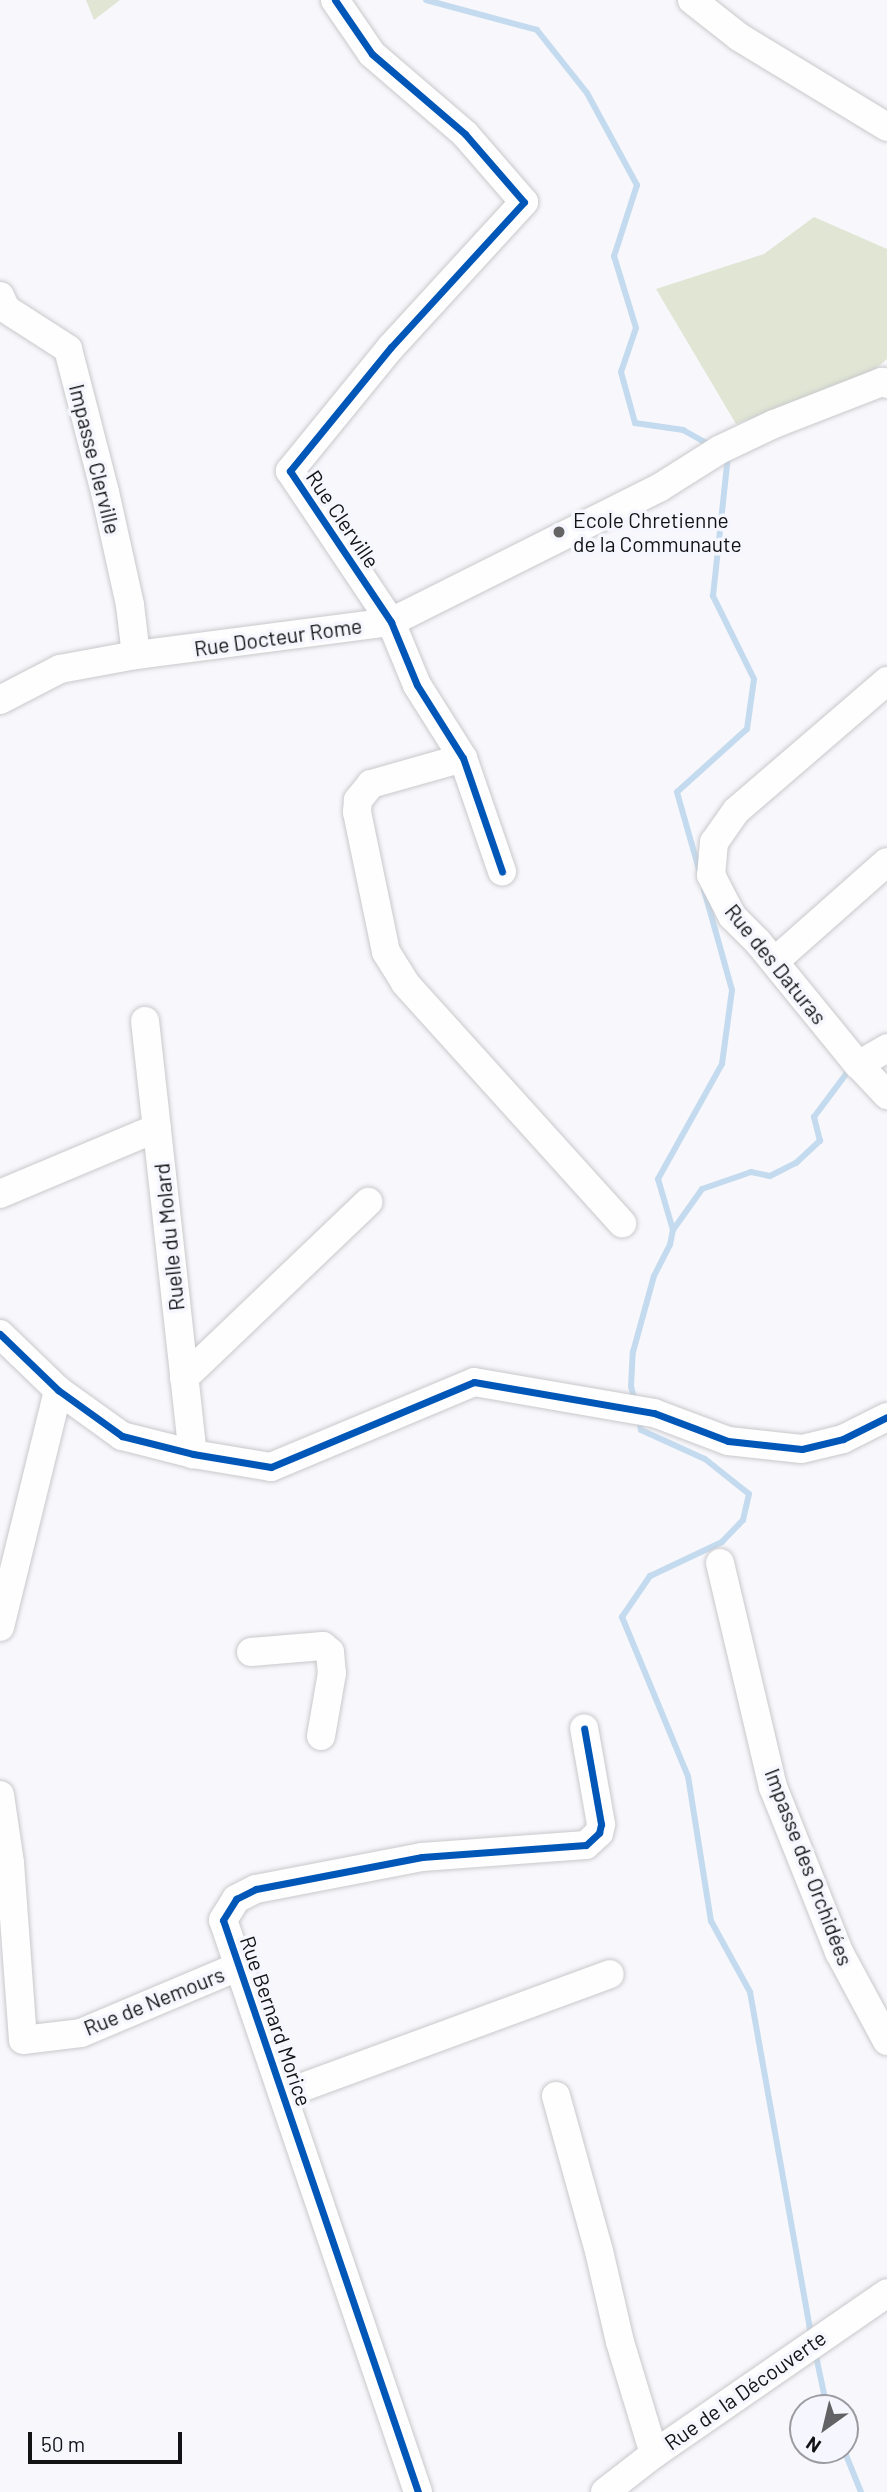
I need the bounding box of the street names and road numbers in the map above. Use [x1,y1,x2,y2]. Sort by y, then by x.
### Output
street label: Impasse Clerville [64,381,126,537]
street label: Rue Clerville [301,465,385,573]
street label: Rue Docteur Rome [193,613,363,661]
street label: Rue des Daturas [720,899,832,1029]
street label: Ruelle du Molard [149,1162,189,1312]
street label: Impasse des Orchidées [760,1765,858,1969]
street label: Rue Bernard Morice [235,1933,317,2109]
street label: Rue de Nemours [80,1961,228,2041]
street label: Rue de la Découverte [659,2325,831,2455]

